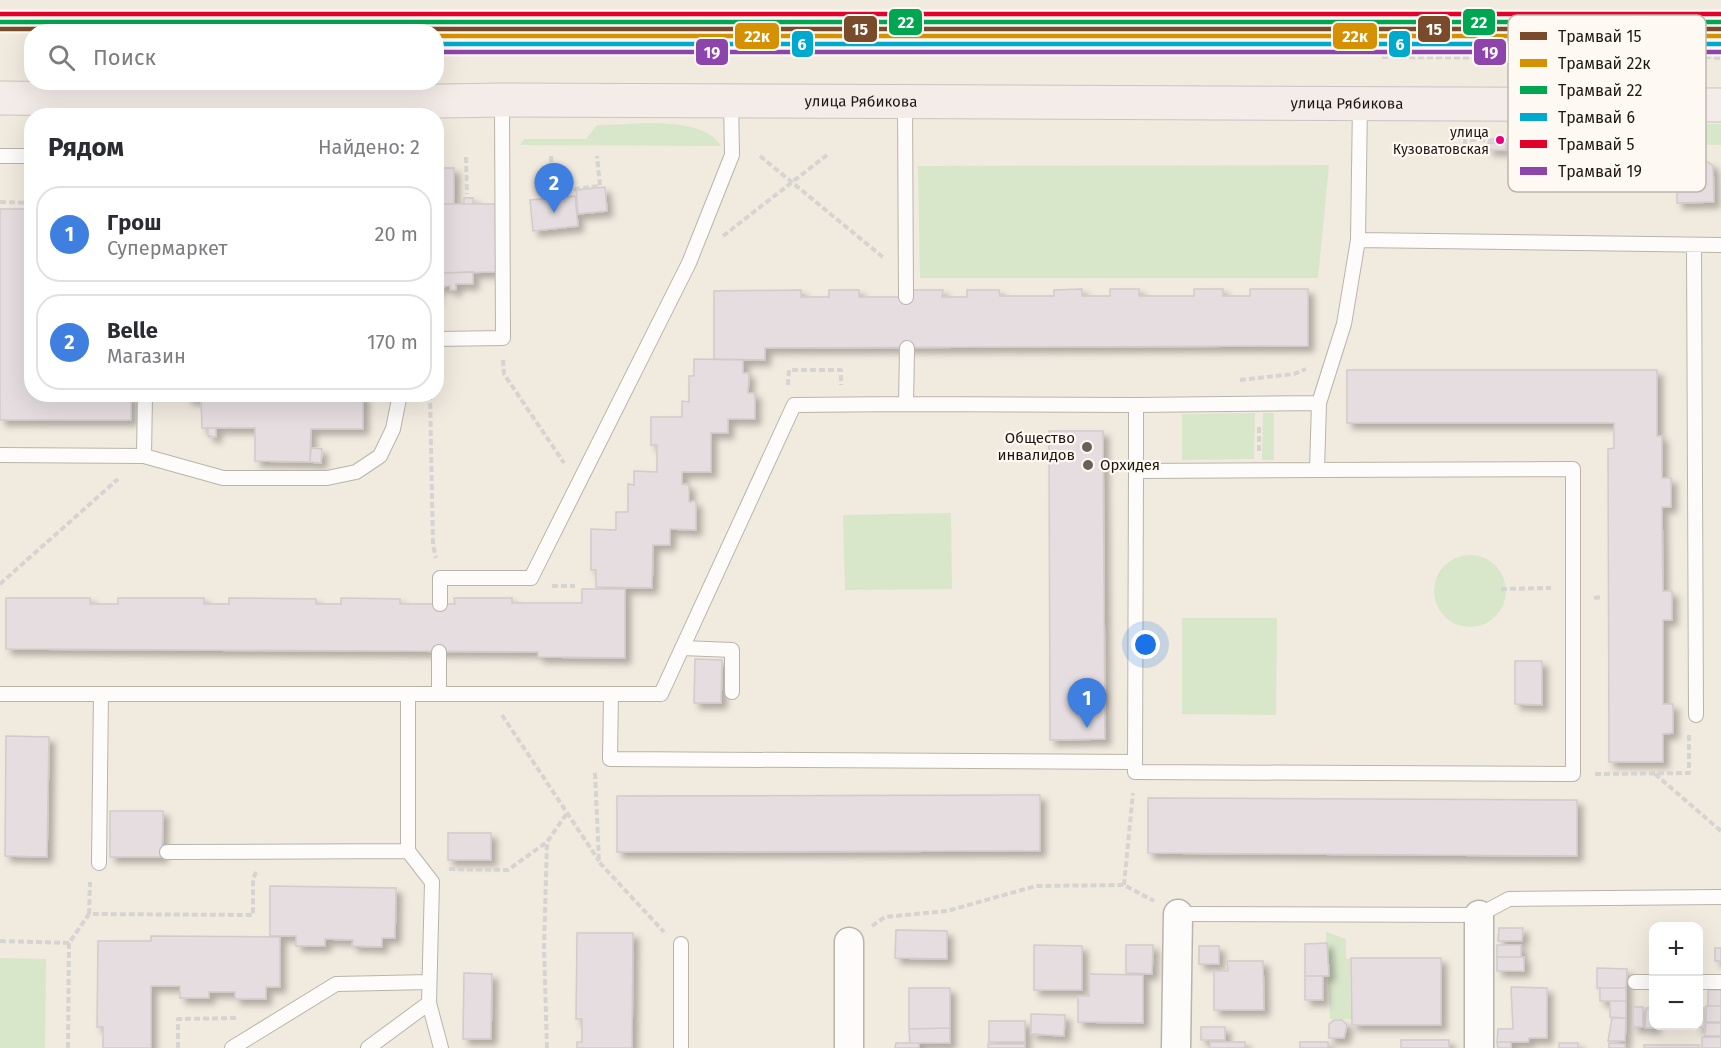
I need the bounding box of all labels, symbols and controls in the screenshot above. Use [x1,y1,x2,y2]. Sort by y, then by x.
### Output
line badge: 22 [888,8,923,36]
line badge: 22 [1462,8,1496,36]
text: 22 [898,13,914,32]
text: 22 [1471,13,1487,32]
line badge: 15 [843,15,878,43]
line badge: 15 [1417,15,1451,43]
legend [1508,15,1706,192]
text: 15 [852,20,868,39]
text: 15 [1426,20,1442,39]
line badge: 22к [734,22,780,50]
line badge: 22к [1332,22,1378,50]
search box [24,24,444,90]
text: 22к [744,27,770,46]
text: 22к [1342,27,1368,46]
text: Трамвай 15 [1558,27,1641,46]
line badge: 6 [791,30,814,58]
line badge: 6 [1388,30,1411,58]
text: 6 [797,35,807,54]
text: 6 [1395,35,1405,54]
line badge: 19 [695,38,729,66]
line badge: 19 [1473,38,1507,66]
icon: search [45,41,78,74]
text: 19 [704,43,720,62]
text: 19 [1482,43,1498,62]
text: Поиск [93,44,156,71]
text: Трамвай 22к [1558,54,1651,73]
text: Трамвай 22 [1558,81,1642,100]
street label: улица Рябикова [805,92,917,111]
street label: улица Рябикова [1291,94,1403,113]
text: Трамвай 6 [1558,108,1635,127]
place label: улица Кузоватовская [1393,124,1489,158]
text: Рядом [48,132,124,163]
marker: улица Кузоватовская [1494,134,1506,146]
text: Найдено: 2 [318,135,420,159]
text: Трамвай 5 [1558,135,1634,154]
text: Трамвай 19 [1558,162,1642,181]
pin: 2 [534,164,574,213]
text: Грош [107,209,161,236]
text: 1 [65,222,74,246]
text: 20 m [375,222,418,246]
text: Супермаркет [107,236,227,260]
text: Belle [107,317,158,344]
text: 2 [64,330,75,354]
text: 170 m [367,330,418,354]
text: Магазин [107,344,186,368]
place label: Общество инвалидов [997,429,1075,464]
marker: Общество инвалидов [1080,440,1094,454]
place label: Орхидея [1100,456,1160,474]
marker: Орхидея [1081,458,1095,472]
your location [1131,630,1160,659]
pin: 1 [1068,678,1106,728]
map controls [1649,922,1703,1030]
button: + [1649,922,1703,976]
button: − [1649,976,1703,1030]

